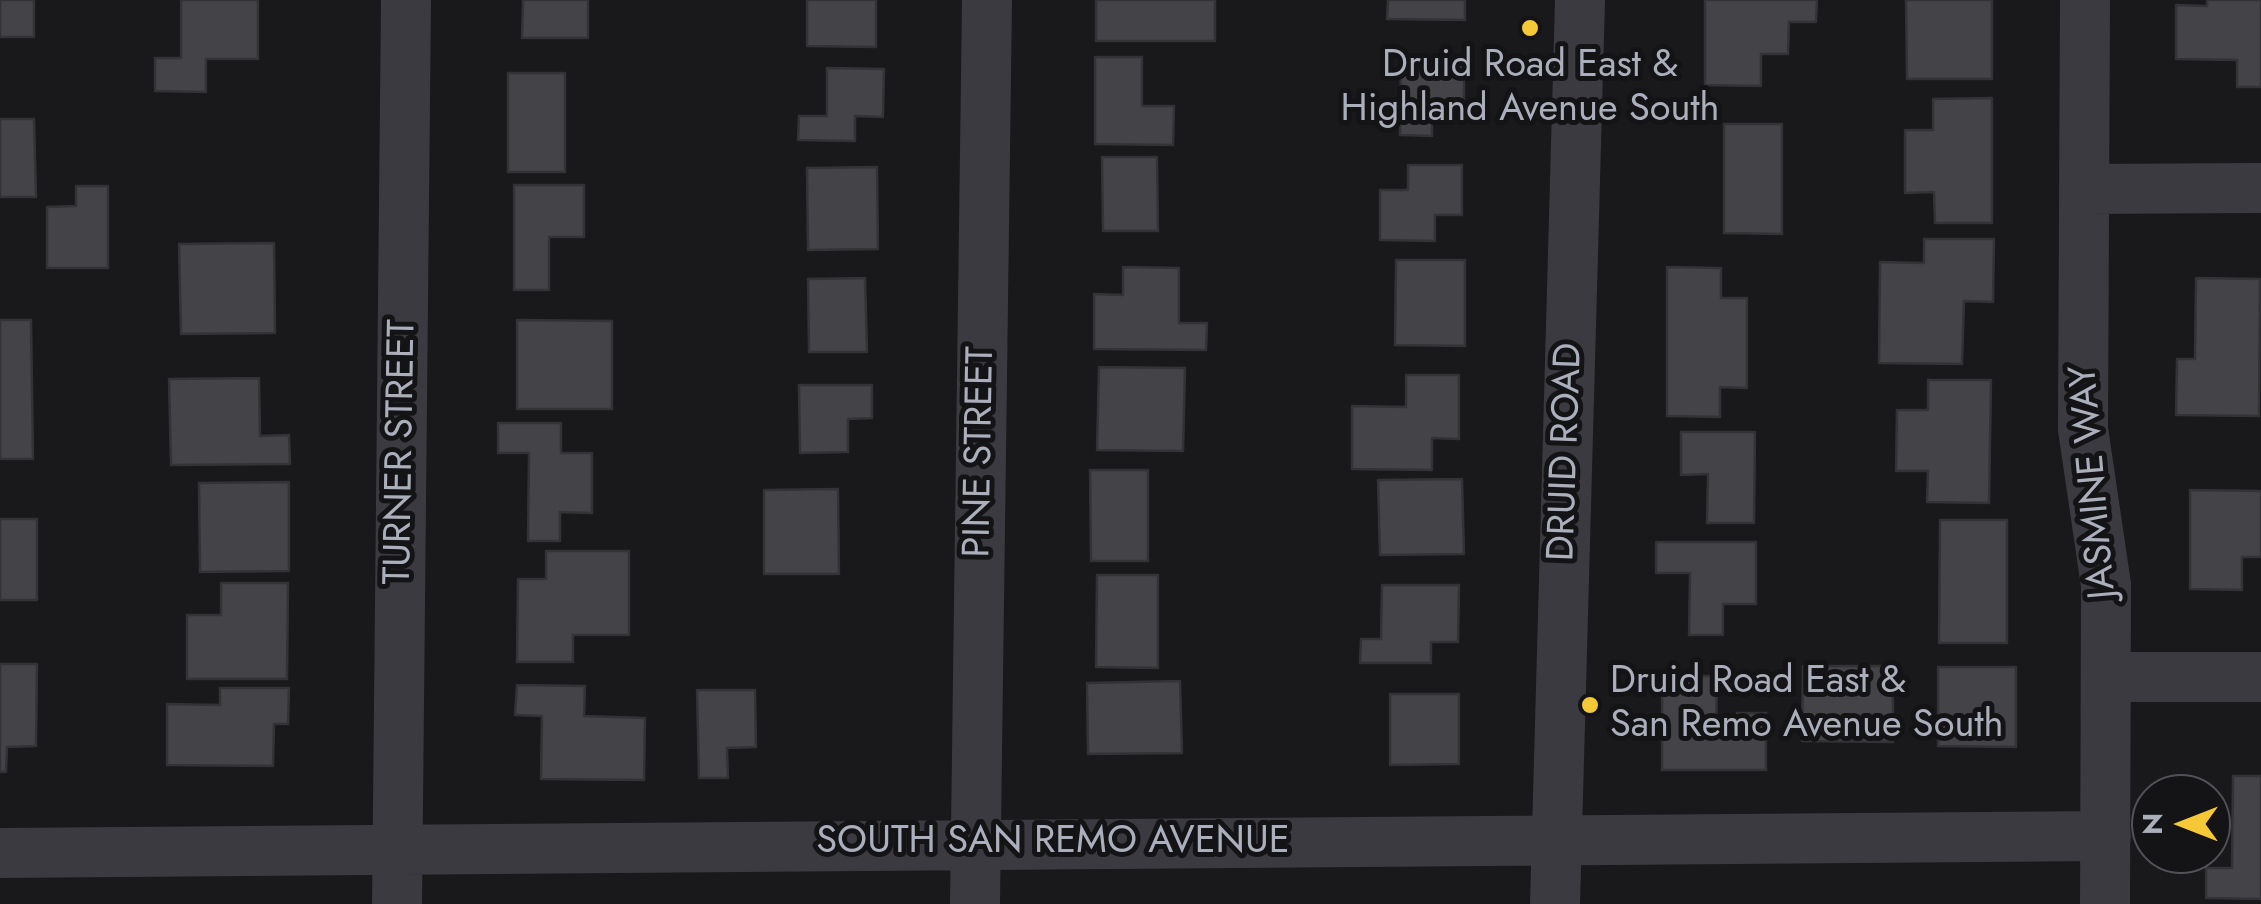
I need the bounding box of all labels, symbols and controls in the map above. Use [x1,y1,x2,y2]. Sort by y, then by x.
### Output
marker: Druid Road East & Highland Avenue South [1519,17,1541,39]
place label: Druid Road East & Highland Avenue South [1340,44,1720,133]
street label: TURNER STREET [377,319,427,585]
street label: DRUID ROAD [1540,342,1594,562]
street label: PINE STREET [956,346,1006,558]
street label: JASMINE WAY [2062,363,2128,601]
place label: Druid Road East & San Remo Avenue South [1610,660,2003,749]
marker: Druid Road East & San Remo Avenue South [1579,694,1601,716]
north arrow [2131,774,2231,874]
text: N [2132,813,2173,835]
street label: SOUTH SAN REMO AVENUE [816,820,1290,866]

